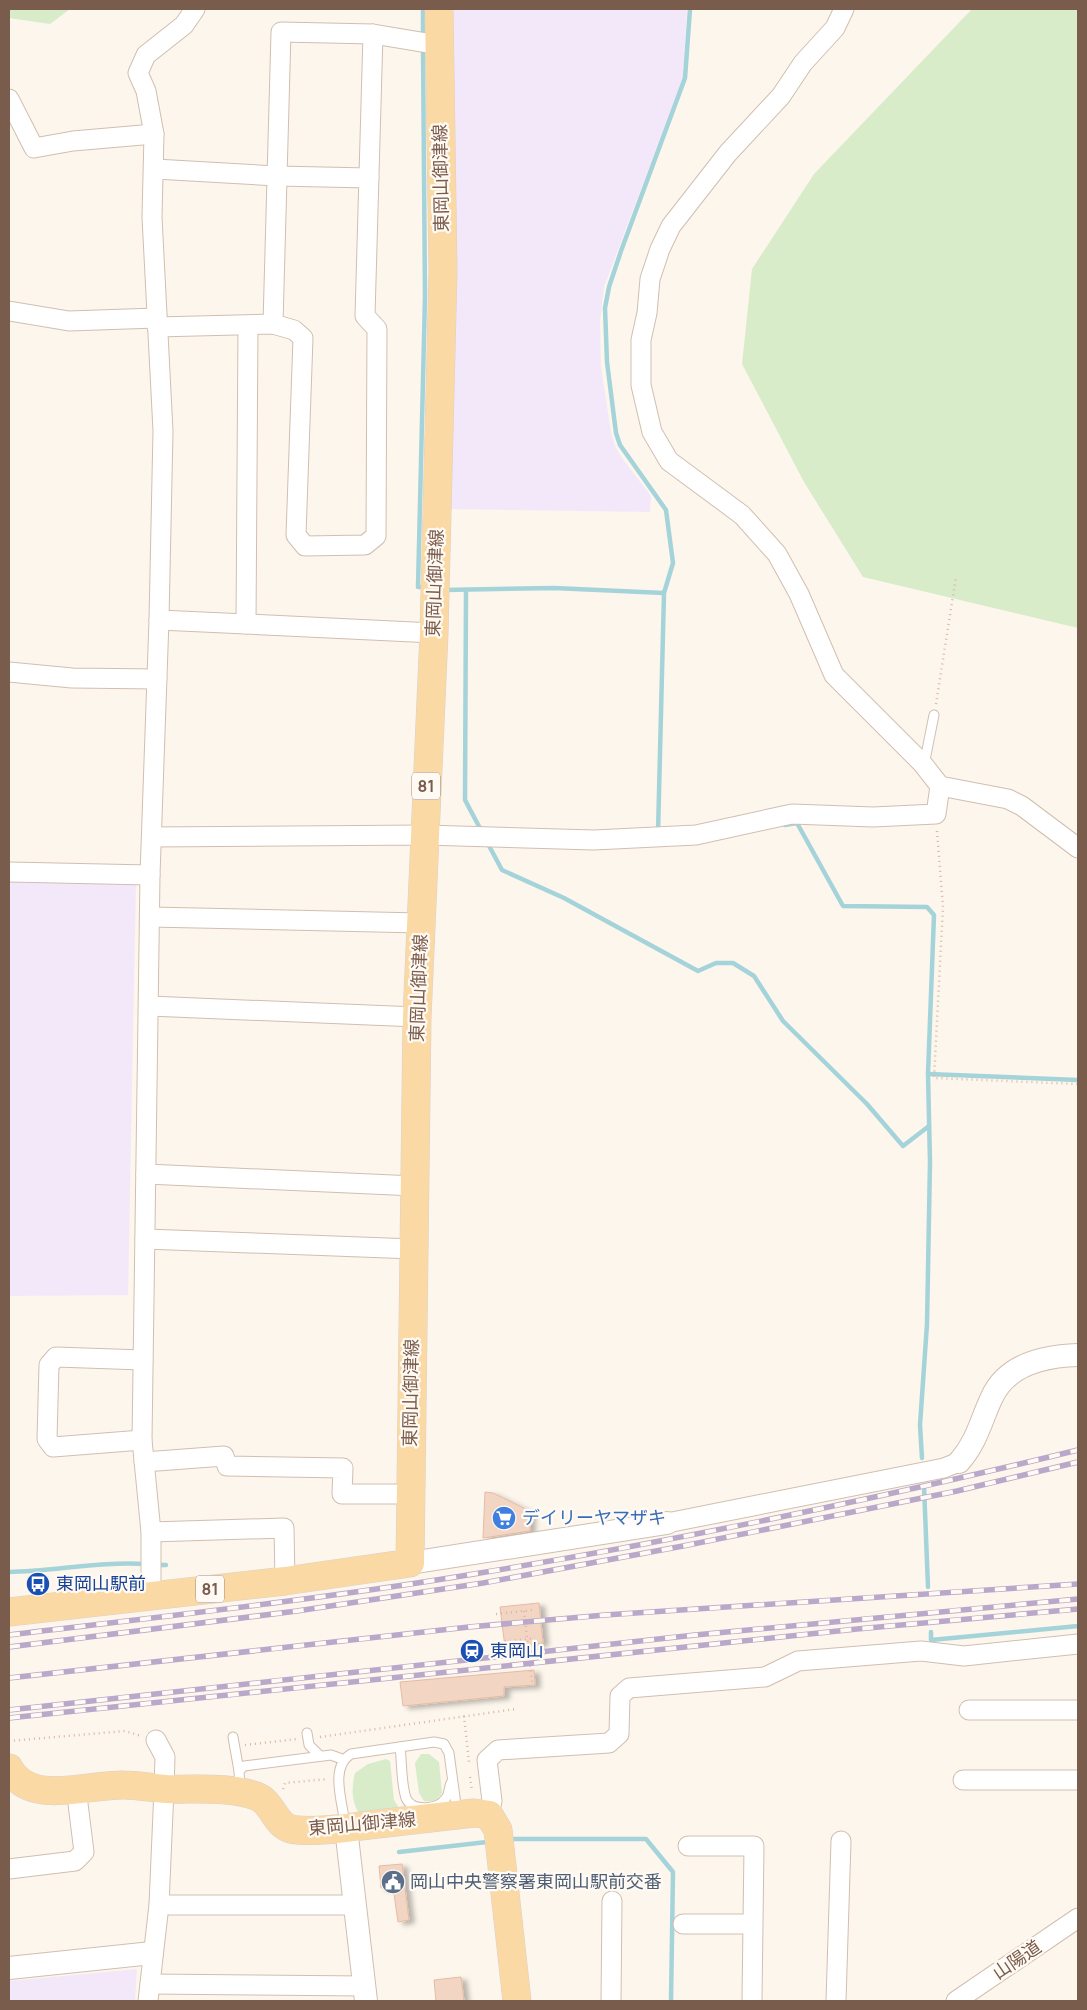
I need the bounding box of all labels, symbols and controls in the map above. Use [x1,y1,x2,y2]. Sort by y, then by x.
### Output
street label: 東岡山御津線 [427,124,453,232]
street label: 東岡山御津線 [420,529,448,637]
road number: 81 [412,772,440,799]
street label: 東岡山御津線 [404,934,432,1042]
street label: 東岡山御津線 [397,1339,423,1447]
supermarket icon: デイリーヤマザキ [491,1505,517,1531]
place label: デイリーヤマザキ [522,1505,666,1529]
bus stop icon: 東岡山駅前 [25,1571,51,1597]
place label: 東岡山駅前 [56,1571,146,1595]
road number: 81 [196,1576,224,1602]
station icon: 東岡山 [459,1638,485,1664]
place label: 東岡山 [490,1638,544,1662]
street label: 東岡山御津線 [307,1806,417,1840]
public building icon: 岡山中央警察署東岡山駅前交番 [380,1869,406,1895]
place label: 岡山中央警察署東岡山駅前交番 [410,1869,662,1893]
street label: 山陽道 [987,1934,1046,1984]

